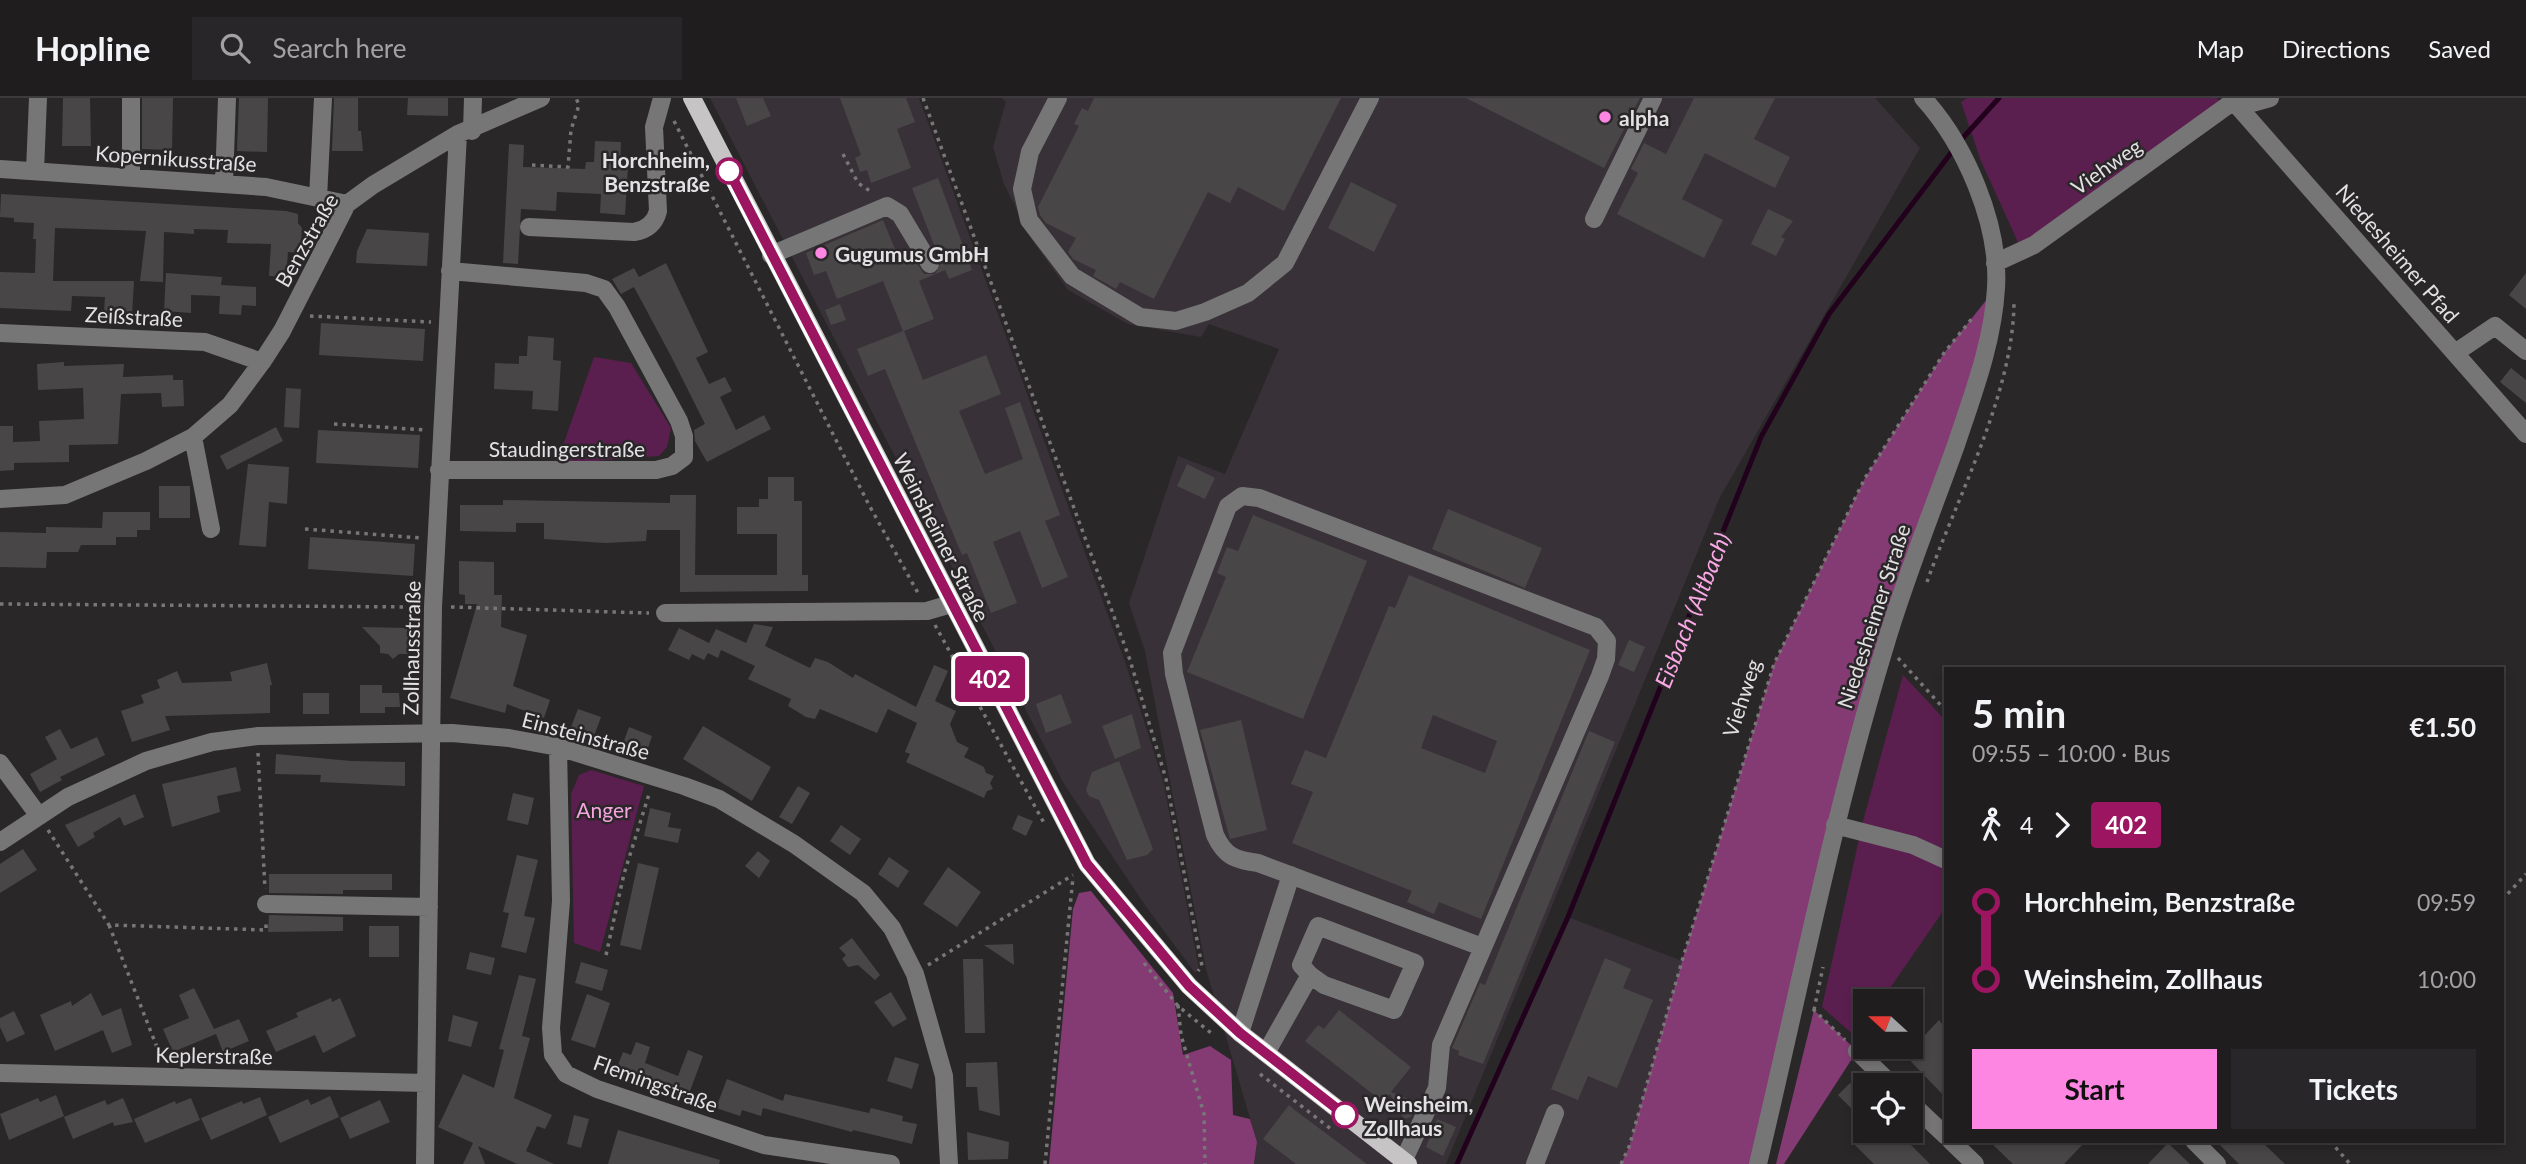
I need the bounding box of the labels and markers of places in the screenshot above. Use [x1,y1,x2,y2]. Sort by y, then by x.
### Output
place label: alpha [1619,105,1669,130]
marker: alpha [1597,109,1613,125]
place label: Horchheim, Benzstraße [602,147,710,196]
marker: Horchheim, Benzstraße [716,158,742,184]
place label: Gugumus GmbH [835,241,989,266]
marker: Gugumus GmbH [813,245,829,261]
place label: Weinsheim, Zollhaus [1364,1091,1473,1140]
marker: Weinsheim, Zollhaus [1332,1102,1358,1128]

